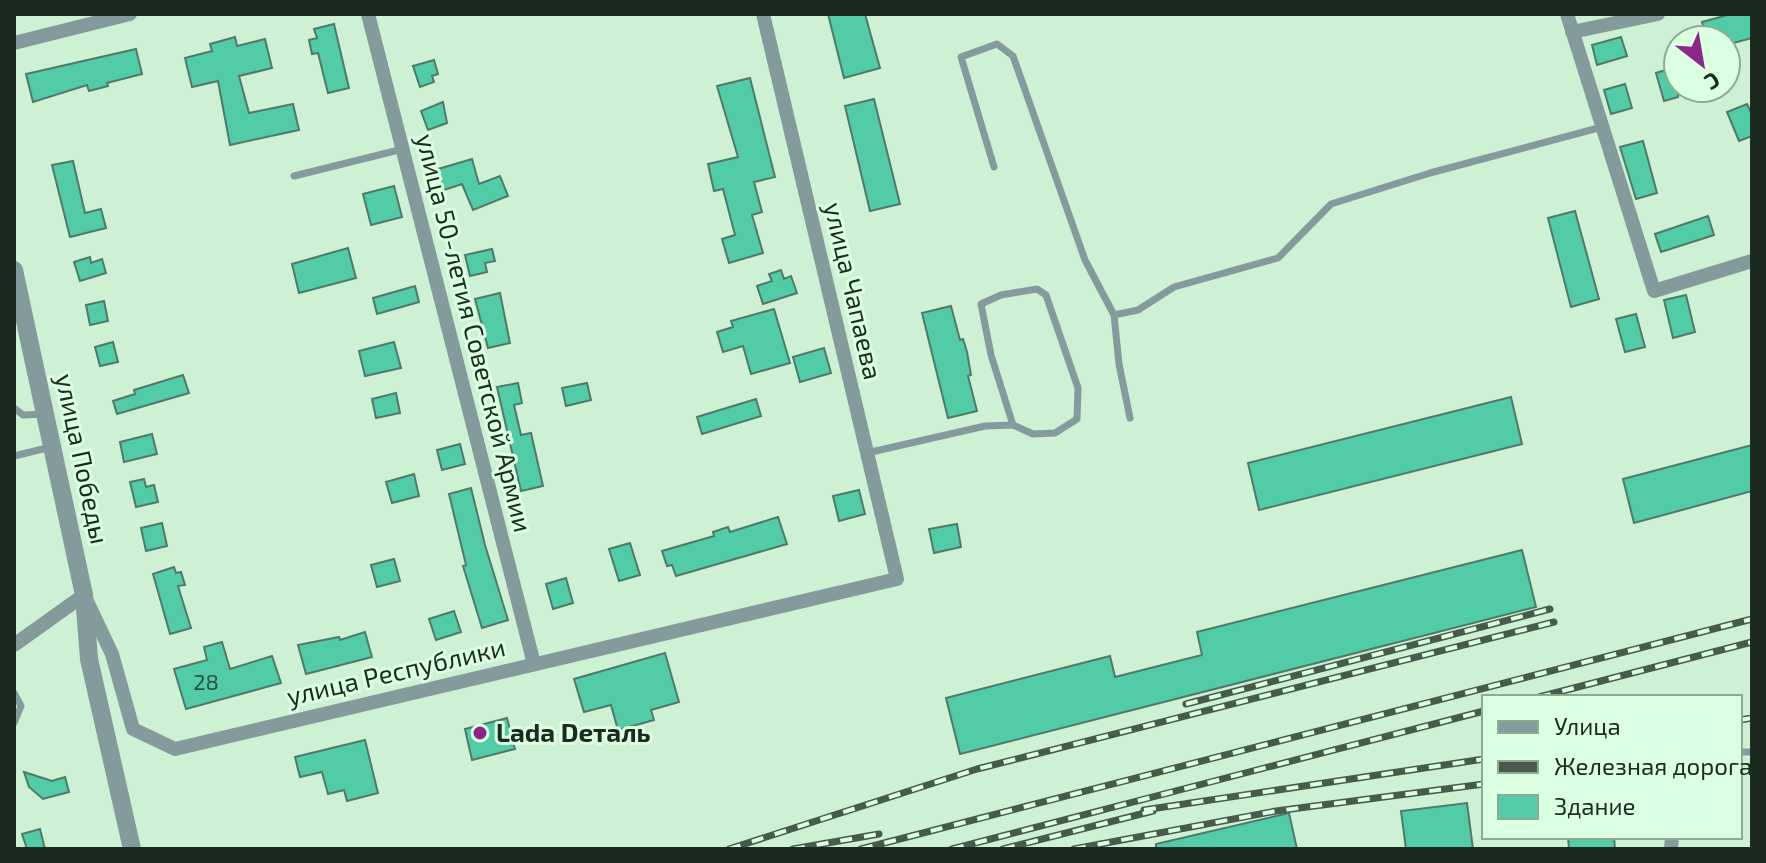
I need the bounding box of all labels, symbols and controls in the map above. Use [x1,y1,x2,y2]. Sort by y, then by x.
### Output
north arrow [1662,24,1742,104]
text: С [1701,68,1725,97]
street label: улица 50-летия Советской Армии [410,130,540,535]
street label: улица Чапаева [818,199,890,383]
street label: улица Победы [49,371,117,547]
street label: улица Республики [283,630,508,712]
house number: 28 [193,668,219,694]
legend [1482,695,1742,839]
text: Улица [1554,711,1621,740]
place label: Lada Dеталь [496,716,651,747]
marker: Lada Dеталь [471,724,489,742]
text: Железная дорога [1554,751,1752,780]
text: Здание [1554,791,1636,820]

